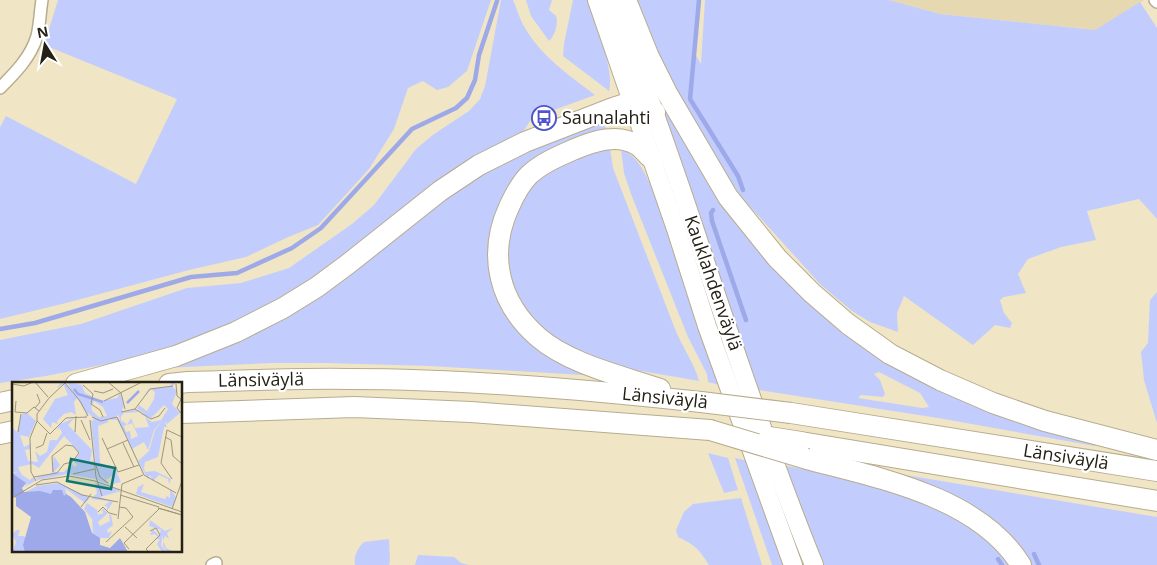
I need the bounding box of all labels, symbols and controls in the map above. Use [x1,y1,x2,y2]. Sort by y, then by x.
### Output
north arrow [20,20,70,70]
text: N [35,21,50,42]
bus stop icon: Saunalahti [531,105,557,131]
place label: Saunalahti [562,105,651,129]
street label: Kauklahdenväylä [680,212,748,354]
street label: Länsiväylä [218,366,304,392]
street label: Länsiväylä [621,381,709,413]
inset map [12,382,182,552]
street label: Länsiväylä [1022,437,1111,475]

